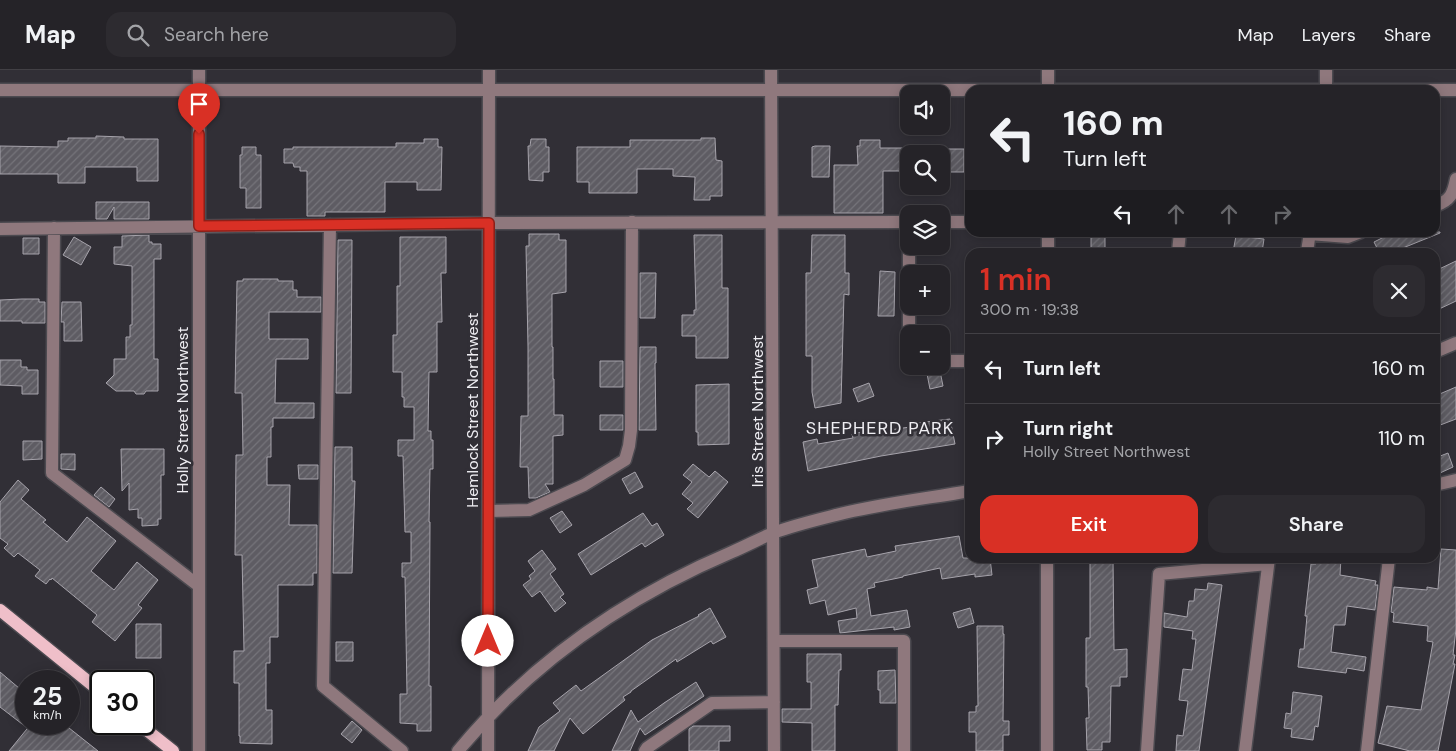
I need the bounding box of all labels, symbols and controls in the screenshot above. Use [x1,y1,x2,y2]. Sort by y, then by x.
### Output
search box [106,12,456,57]
text: Map [25,19,76,50]
icon: search [124,21,152,49]
text: Search here [164,22,269,47]
text: Map [1238,23,1274,47]
text: Layers [1302,23,1356,47]
text: Share [1384,23,1431,47]
pin [178,83,220,134]
map controls [900,85,950,375]
button: sound [900,85,950,135]
icon: arrive [185,90,213,118]
text: 160 m [1063,100,1164,146]
icon: left [980,105,1045,170]
text: Turn left [1063,144,1147,173]
button: search [900,145,950,195]
icon: left [1109,200,1137,228]
icon: ahead [1162,200,1190,228]
icon: ahead [1215,200,1243,228]
icon: right [1268,200,1296,228]
button: layers [900,205,950,255]
text: 1 min [980,260,1052,299]
button: + [900,265,950,315]
button: close [1373,265,1425,317]
text: 300 m · 19:38 [980,299,1079,320]
street label: Hemlock Street Northwest [462,312,483,508]
button: − [900,325,950,375]
street label: Holly Street Northwest [172,326,193,494]
street label: Iris Street Northwest [747,335,768,487]
icon: left [980,355,1008,383]
text: Turn left [1023,356,1101,381]
text: 160 m [1372,356,1425,381]
district label: SHEPHERD PARK [806,416,954,440]
text: Turn right [1023,416,1113,441]
icon: right [980,425,1008,453]
text: 110 m [1378,426,1425,451]
text: Holly Street Northwest [1023,441,1190,462]
button: Exit [980,495,1198,553]
button: Share [1208,495,1425,553]
position arrow [461,614,513,666]
speed limit sign: 30 [90,670,155,735]
text: 25 [33,680,62,713]
text: km/h [33,707,62,723]

